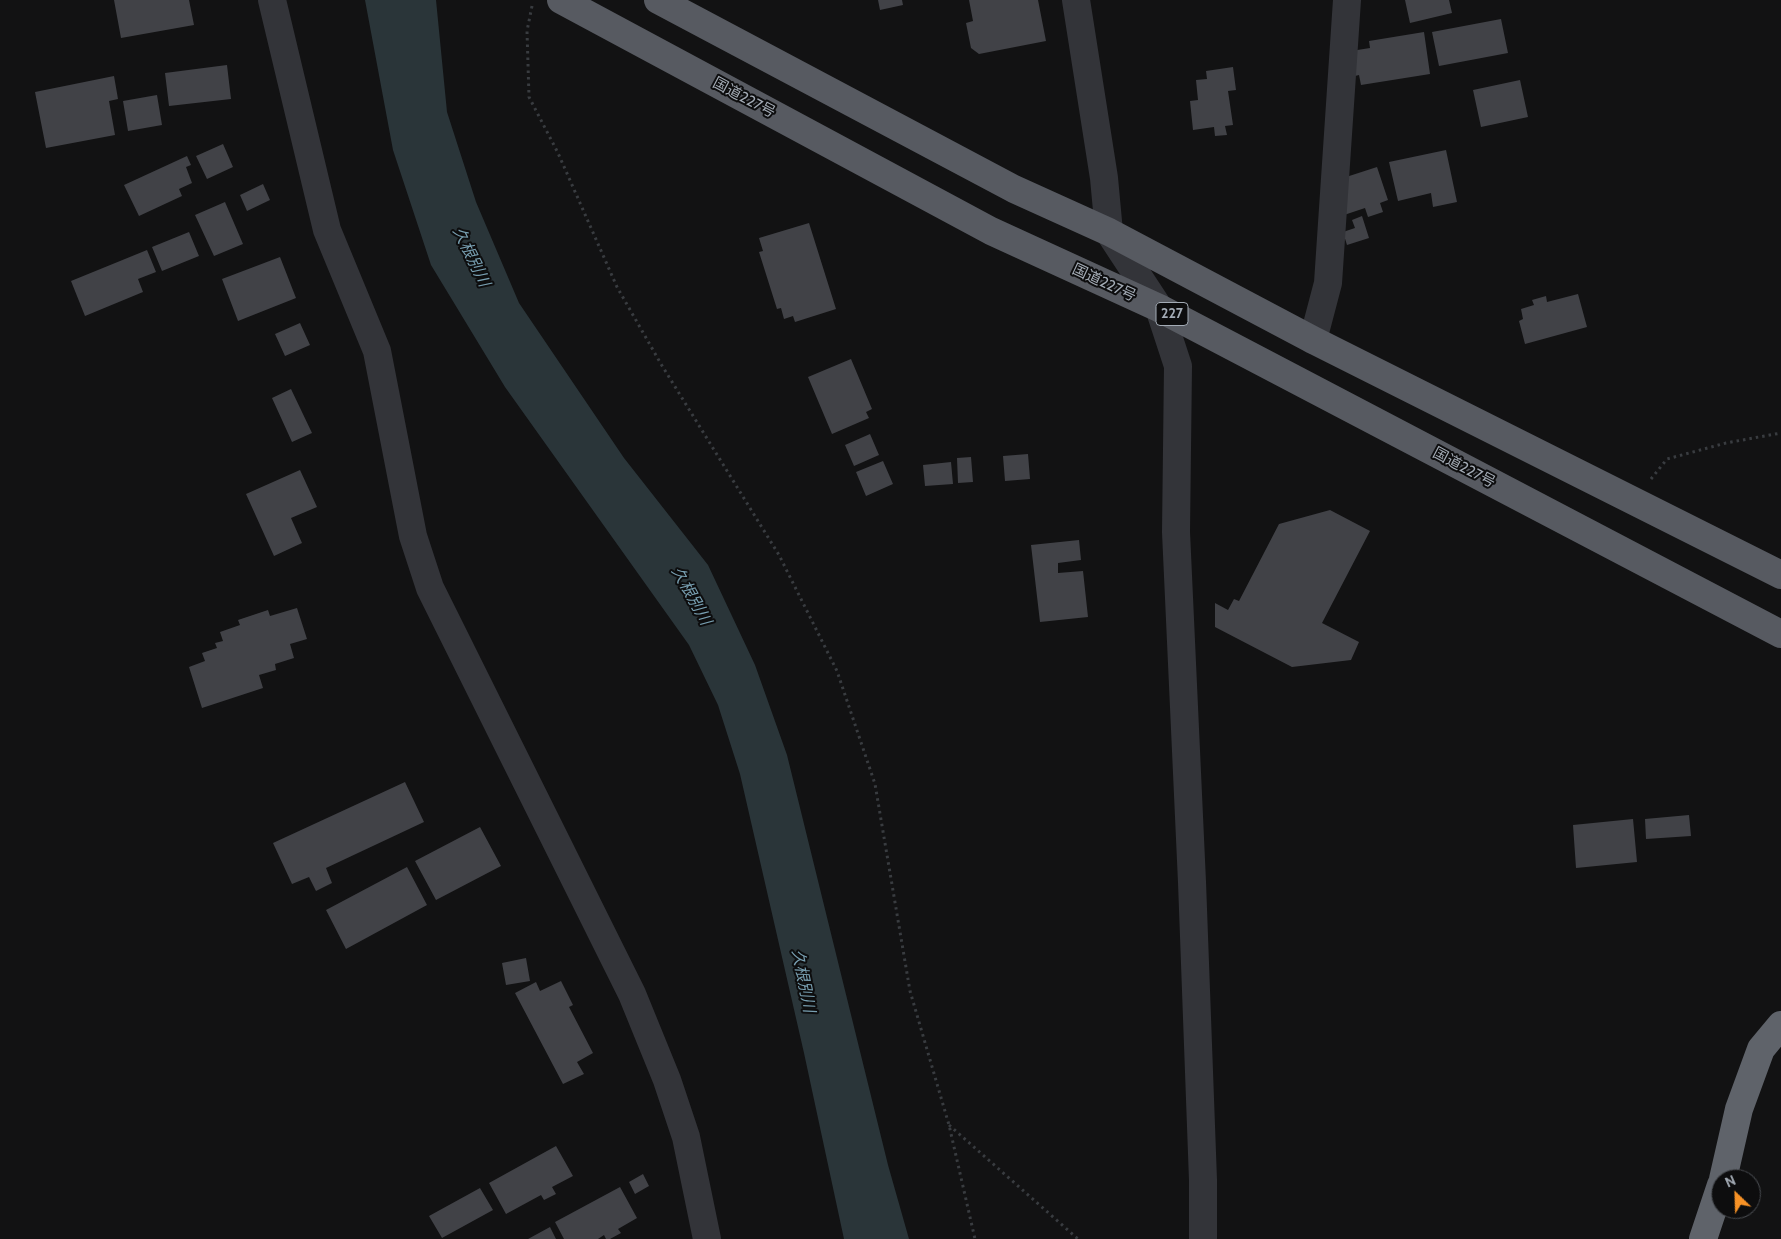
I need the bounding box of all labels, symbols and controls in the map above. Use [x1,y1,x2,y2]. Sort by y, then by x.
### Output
street label: 国道227号 [710,74,778,122]
water label: 久根別川 [448,224,494,290]
street label: 国道227号 [1069,260,1139,306]
road number: 227 [1156,302,1188,326]
street label: 国道227号 [1430,444,1498,492]
water label: 久根別川 [667,563,715,629]
water label: 久根別川 [787,948,819,1014]
north arrow [1711,1169,1761,1219]
text: N [1722,1171,1738,1191]

